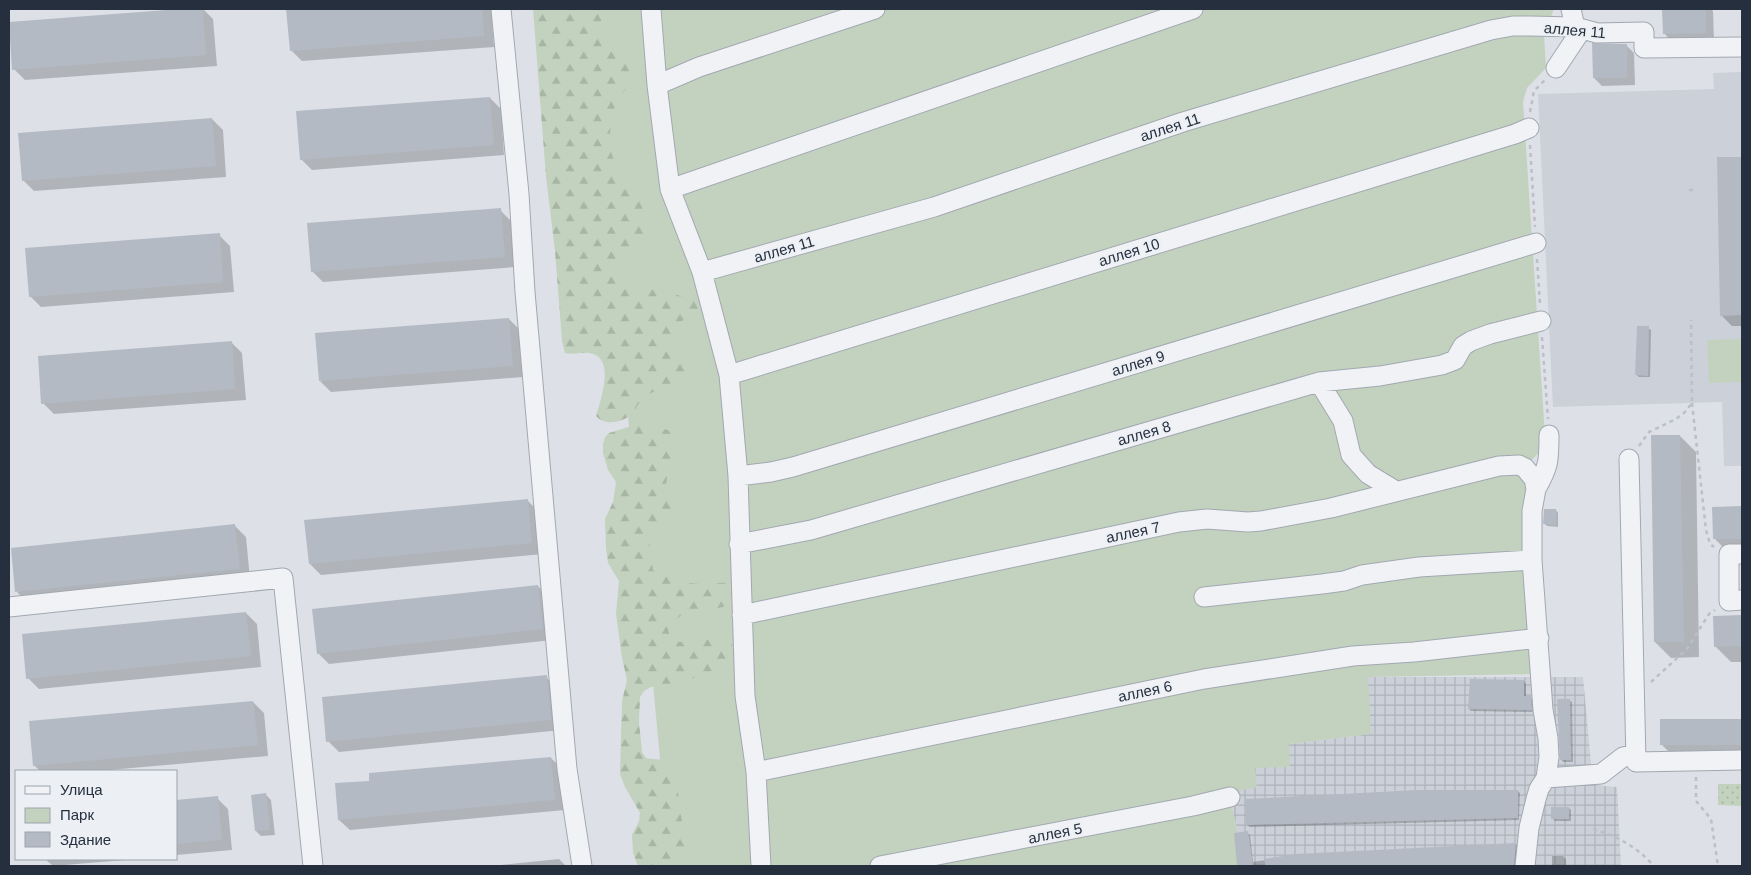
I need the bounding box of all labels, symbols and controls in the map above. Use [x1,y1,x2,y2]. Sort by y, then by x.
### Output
street label: аллея 11 [1543,19,1607,41]
street label: аллея 11 [1138,109,1202,145]
street label: аллея 11 [752,232,816,266]
street label: аллея 10 [1096,235,1162,269]
street label: аллея 9 [1109,347,1167,379]
street label: аллея 8 [1115,417,1173,449]
street label: аллея 7 [1104,518,1162,546]
street label: аллея 6 [1116,677,1174,705]
legend [15,770,178,860]
text: Улица [60,781,103,798]
text: Парк [60,806,94,823]
street label: аллея 5 [1026,819,1084,847]
text: Здание [60,831,111,848]

